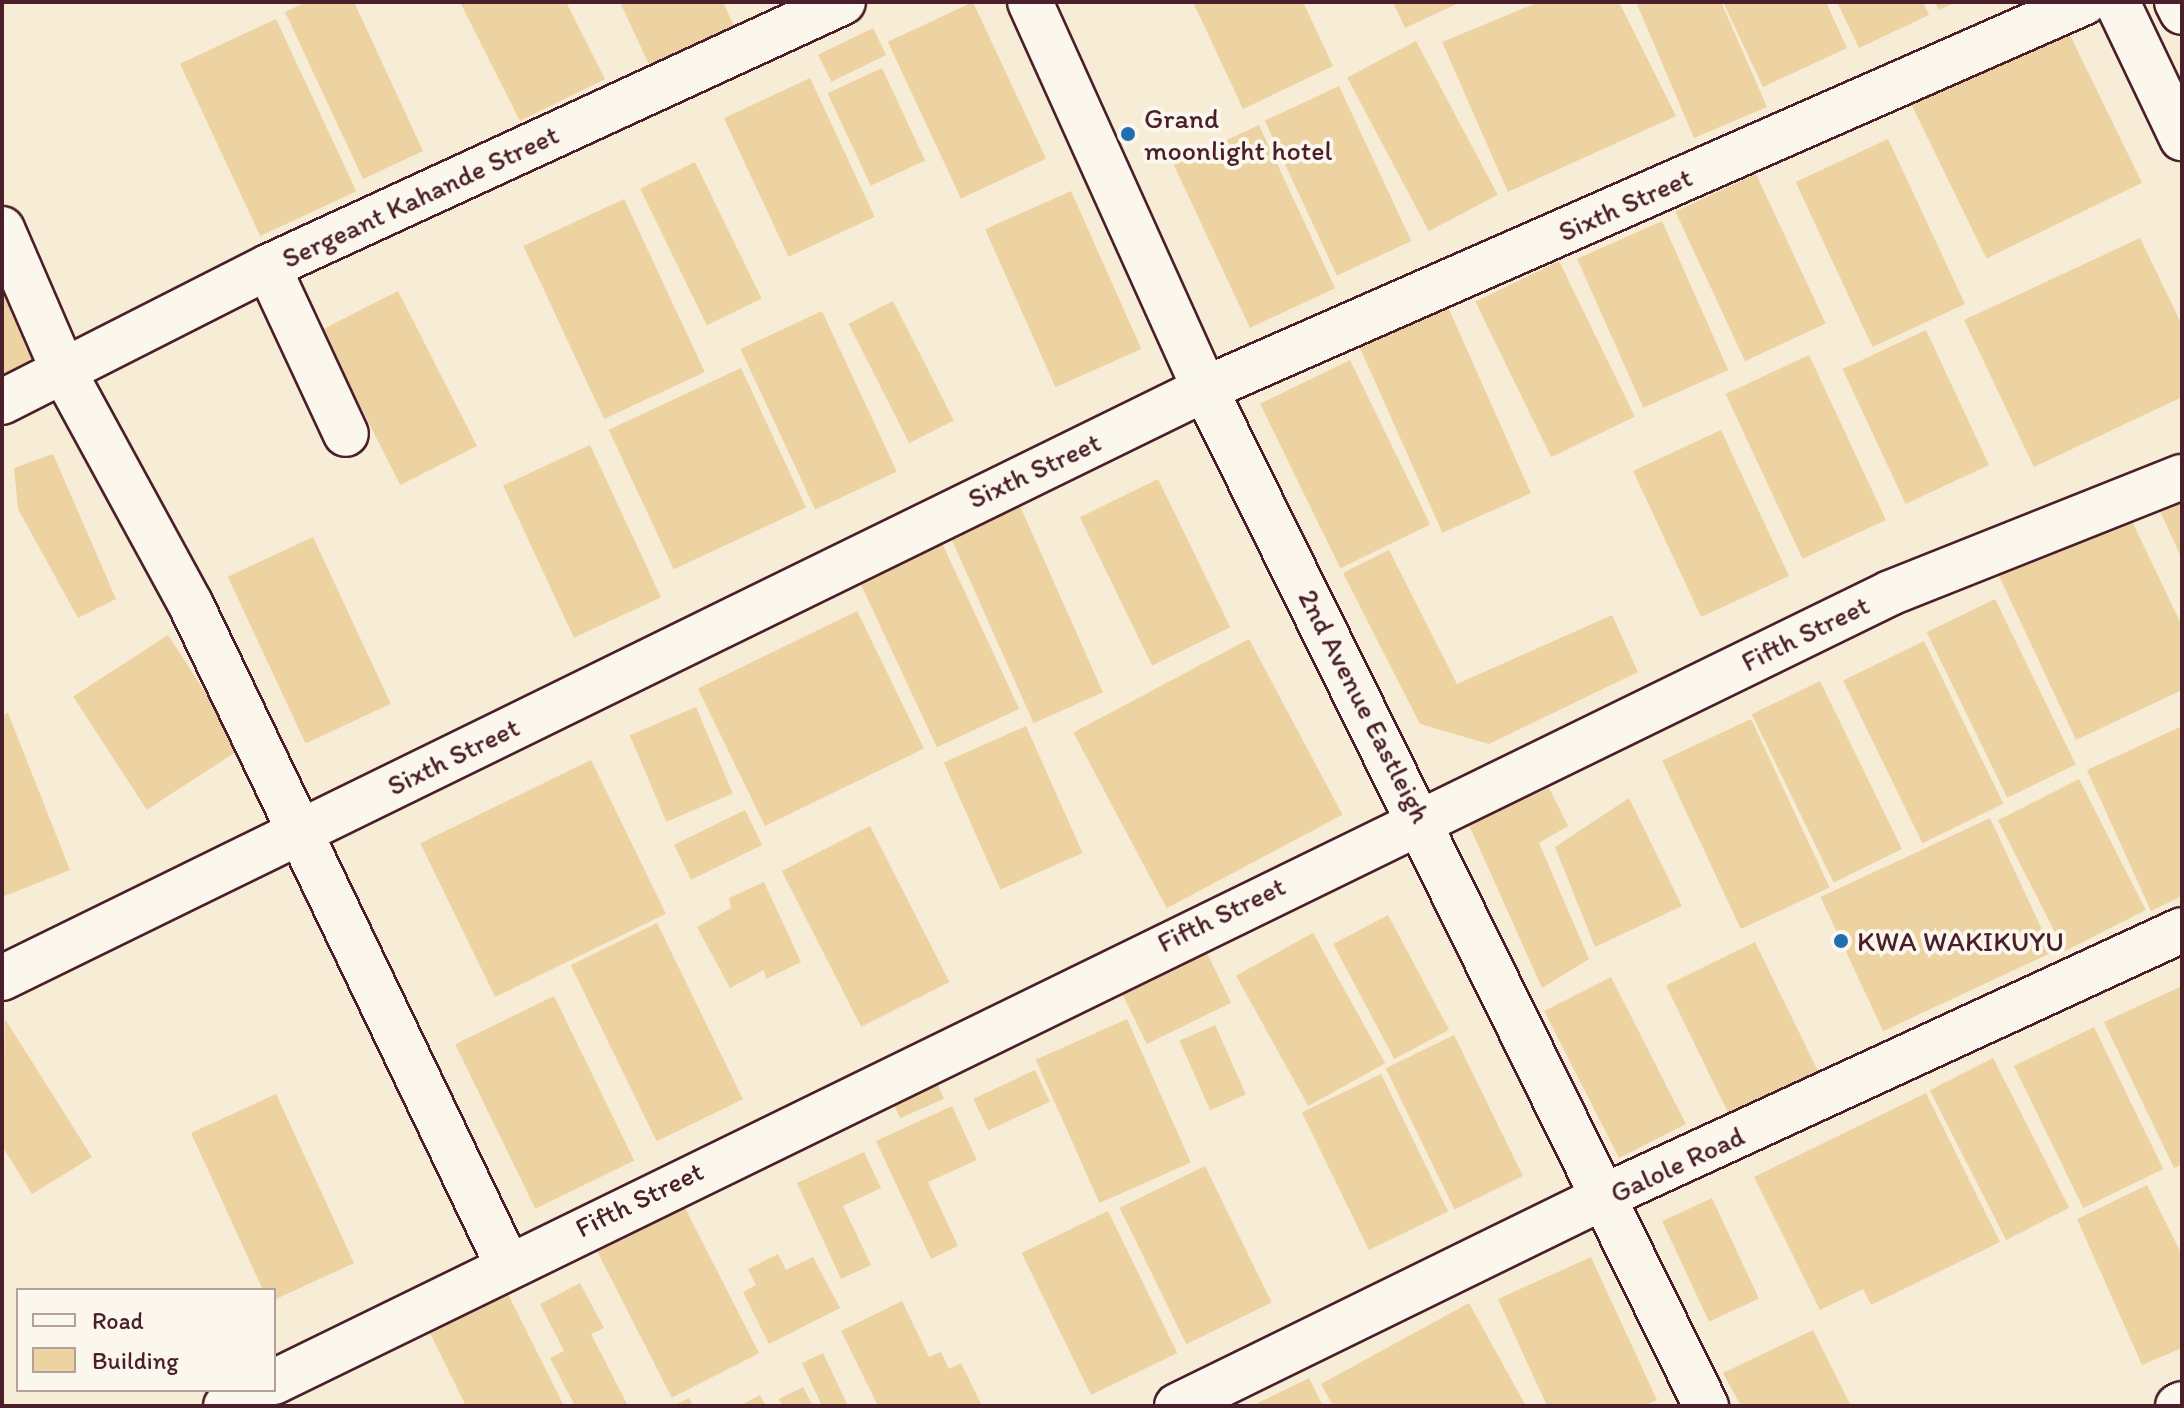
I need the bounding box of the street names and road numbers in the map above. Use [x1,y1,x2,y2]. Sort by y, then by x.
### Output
street label: Sergeant Kahande Street [277,117,563,275]
street label: Sixth Street [1553,160,1697,248]
street label: Sixth Street [962,425,1106,515]
street label: 2nd Avenue Eastleigh [1292,584,1438,828]
street label: Fifth Street [1736,588,1874,678]
street label: Sixth Street [382,710,524,802]
street label: Fifth Street [1152,869,1290,959]
street label: Galole Road [1605,1118,1749,1210]
street label: Fifth Street [570,1154,708,1244]

